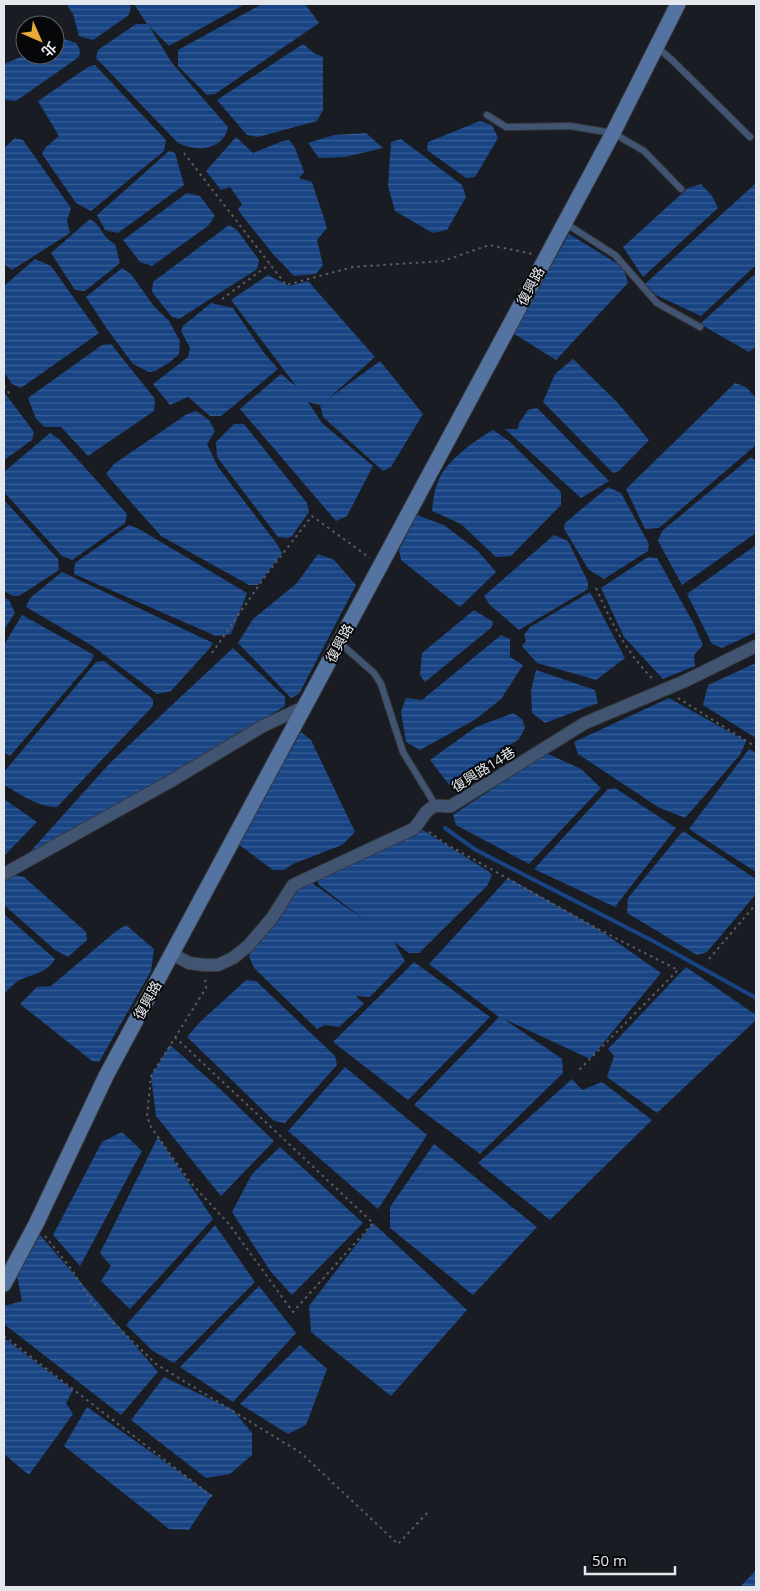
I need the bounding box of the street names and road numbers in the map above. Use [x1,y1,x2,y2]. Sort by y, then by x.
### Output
street label: 復興路 [512,263,548,309]
street label: 復興路 [321,620,357,666]
street label: 復興路14巷 [447,742,519,796]
street label: 復興路 [129,977,165,1023]

